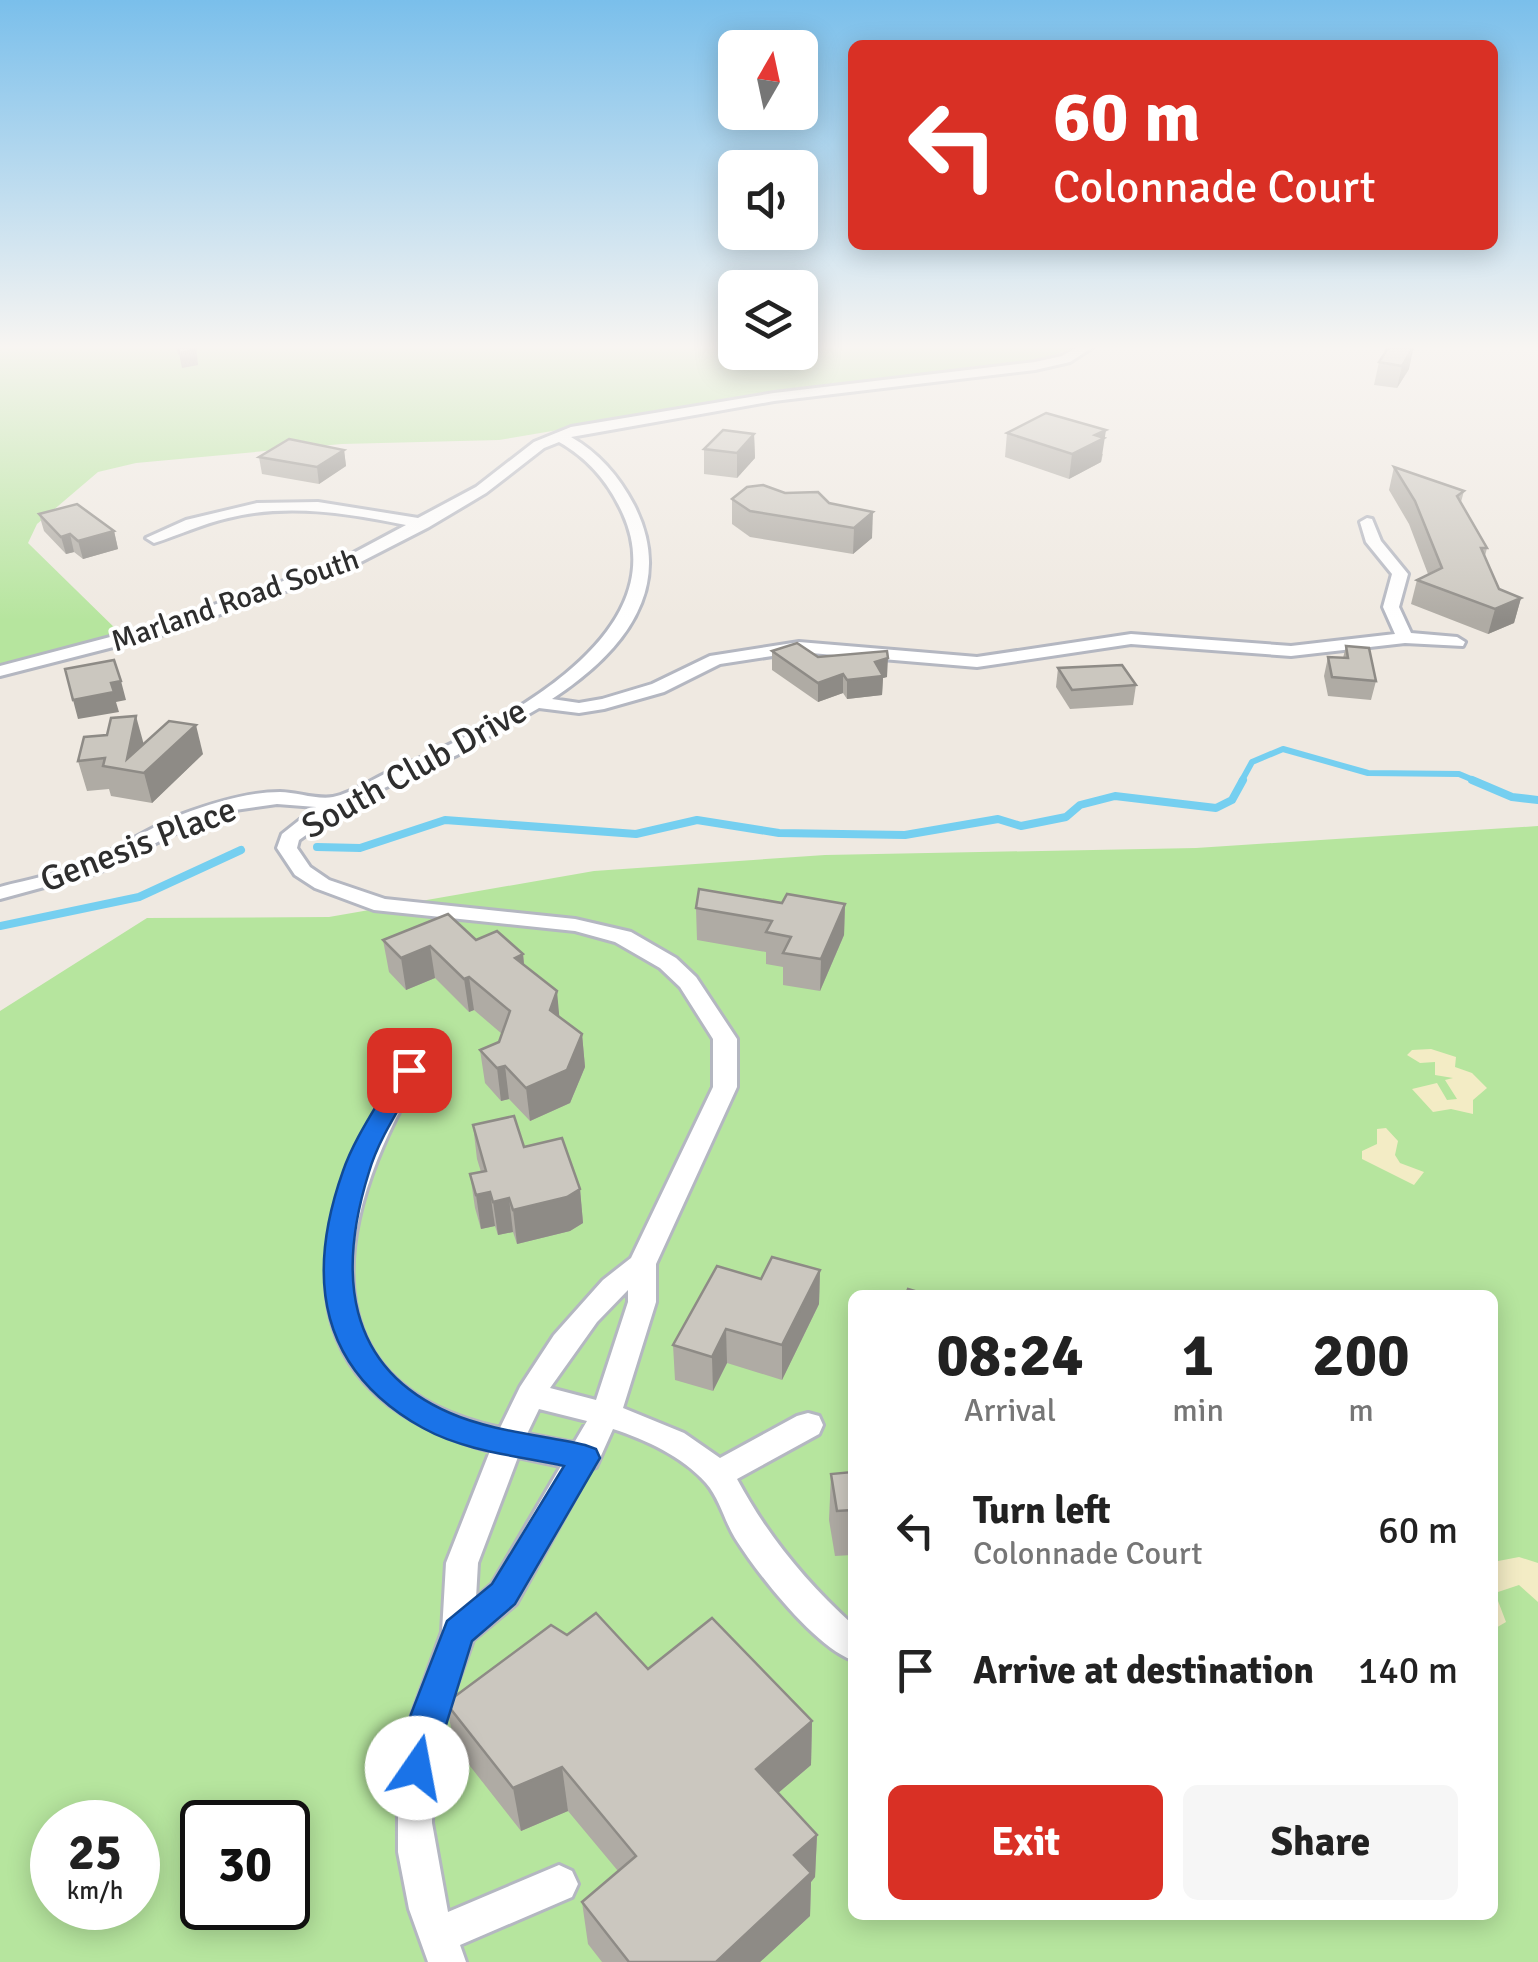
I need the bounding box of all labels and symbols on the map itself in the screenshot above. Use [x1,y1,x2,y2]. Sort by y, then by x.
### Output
north arrow [718,30,818,130]
street label: Marland Road South [106,541,364,660]
street label: South Club Drive [294,689,534,848]
street label: Genesis Place [34,787,242,901]
pin [367,1028,452,1113]
position arrow [365,1716,469,1820]
speed limit sign: 30 [180,1800,310,1930]

